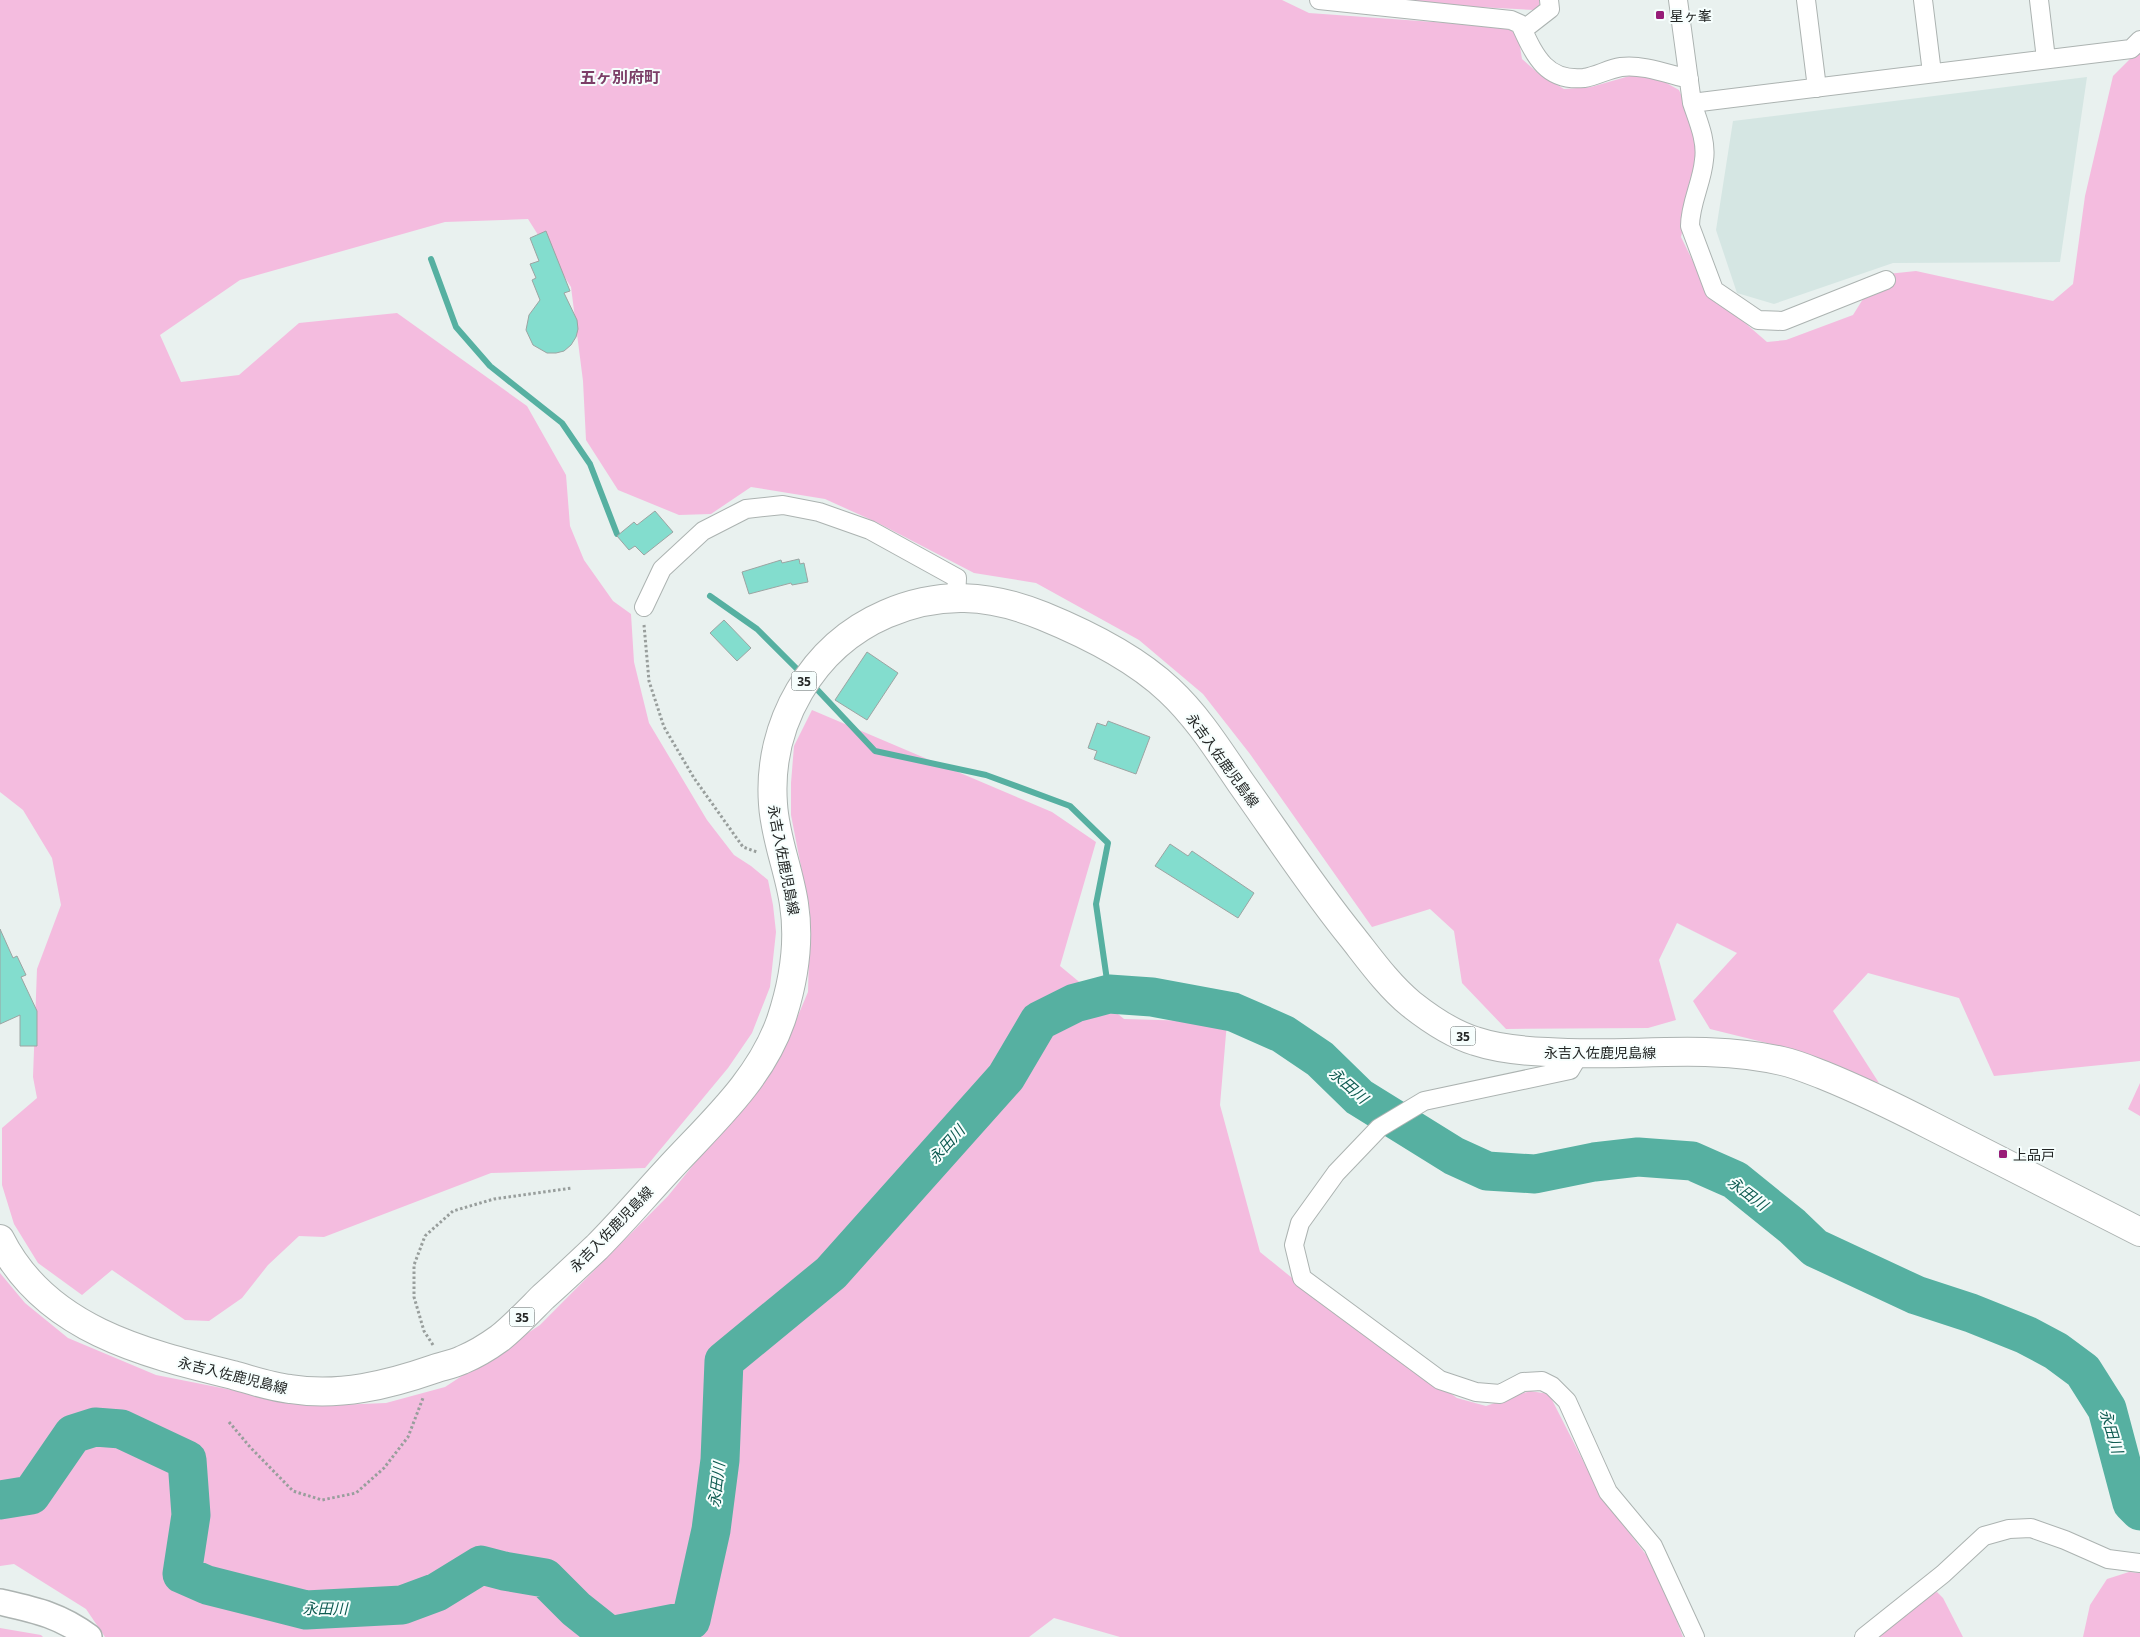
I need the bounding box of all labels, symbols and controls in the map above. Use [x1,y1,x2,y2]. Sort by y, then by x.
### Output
place label: 星ヶ峯 [1670,6,1712,25]
marker: 星ヶ峯 [1654,9,1666,21]
district label: 五ヶ別府町 [580,66,660,88]
road number: 35 [792,671,816,690]
street label: 永吉入佐鹿児島線 [1182,709,1264,811]
street label: 永吉入佐鹿児島線 [764,803,804,917]
road number: 35 [1450,1026,1476,1046]
street label: 永吉入佐鹿児島線 [1544,1043,1656,1062]
water label: 永田川 [1325,1063,1374,1109]
water label: 永田川 [924,1119,970,1167]
place label: 上品戸 [2013,1145,2055,1164]
marker: 上品戸 [1997,1148,2009,1160]
water label: 永田川 [1724,1171,1774,1216]
street label: 永吉入佐鹿児島線 [565,1182,657,1276]
road number: 35 [510,1308,534,1326]
street label: 永吉入佐鹿児島線 [176,1352,290,1398]
water label: 永田川 [2096,1407,2129,1457]
water label: 永田川 [703,1459,729,1509]
water label: 永田川 [302,1598,349,1618]

